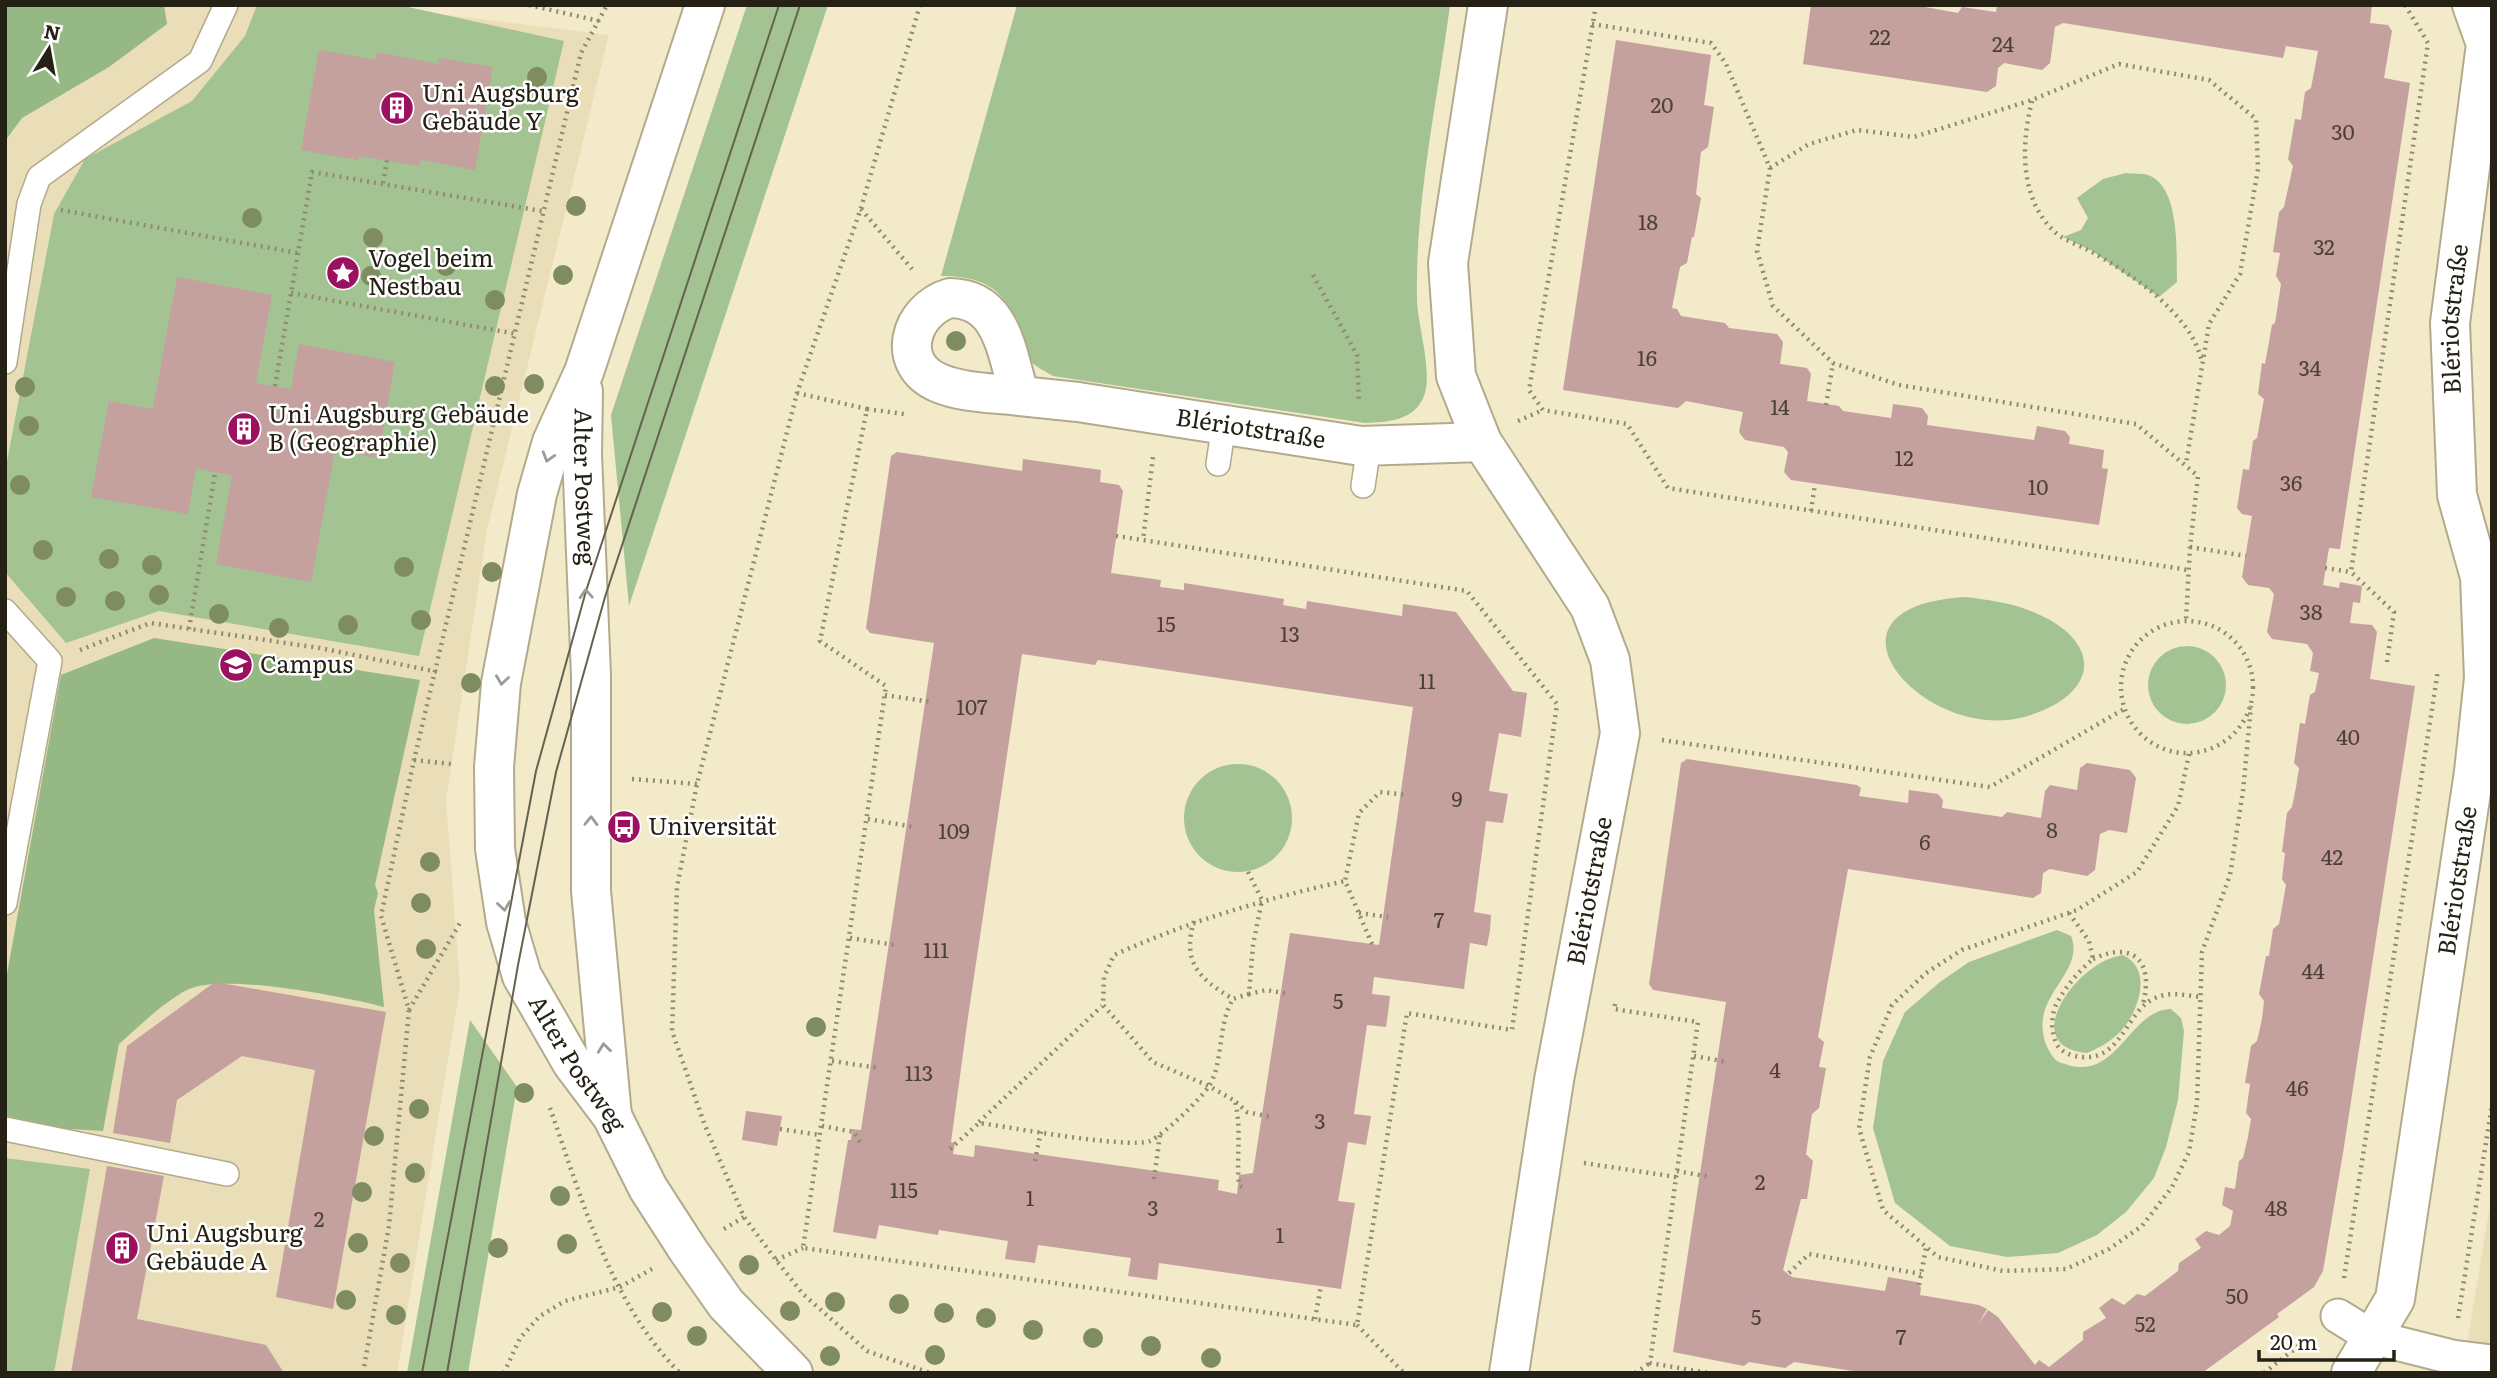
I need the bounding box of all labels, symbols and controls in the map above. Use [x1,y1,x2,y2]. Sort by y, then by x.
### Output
north arrow [14,14,84,84]
text: N [42,16,63,47]
house number: 22 [1869,20,1891,51]
house number: 24 [1992,27,2015,58]
place label: Uni Augsburg Gebäude Y [422,74,580,137]
house number: 20 [1651,88,1673,119]
building icon: Uni Augsburg Gebäude Y [378,89,416,127]
house number: 30 [2331,115,2355,146]
house number: 18 [1638,205,1658,236]
house number: 32 [2313,230,2335,261]
place label: Vogel beim Nestbau [368,239,494,302]
street label: Blériotstraße [2430,242,2475,395]
place icon: Vogel beim Nestbau [324,254,362,292]
house number: 16 [1637,341,1657,372]
house number: 34 [2299,351,2322,382]
house number: 14 [1770,390,1790,421]
place label: Uni Augsburg Gebäude B (Geographie) [268,395,529,458]
street label: Blériotstraße [1174,397,1328,455]
street label: Alter Postweg [567,408,607,567]
building icon: Uni Augsburg Gebäude B (Geographie) [225,410,263,448]
house number: 12 [1894,441,1914,472]
one-way arrow [541,451,556,463]
house number: 36 [2280,466,2302,497]
house number: 10 [2028,470,2048,501]
one-way arrow [578,588,593,599]
house number: 38 [2300,595,2322,626]
house number: 15 [1156,607,1176,638]
house number: 13 [1280,617,1300,648]
place label: Campus [260,645,353,680]
school or university icon: Campus [217,646,255,684]
house number: 11 [1418,664,1436,695]
one-way arrow [495,674,510,685]
house number: 107 [956,690,988,721]
house number: 40 [2336,720,2360,751]
house number: 9 [1452,782,1463,813]
street label: Blériotstraße [2427,803,2484,958]
place label: Universität [648,807,777,842]
bus stop icon: Universität [605,808,643,846]
street label: Blériotstraße [1556,813,1619,968]
house number: 8 [2046,813,2058,844]
house number: 109 [938,814,970,845]
one-way arrow [583,815,599,826]
house number: 6 [1919,825,1931,856]
house number: 42 [2321,840,2343,871]
one-way arrow [496,900,511,912]
house number: 7 [1434,903,1445,934]
house number: 111 [923,933,949,964]
house number: 44 [2301,954,2325,985]
house number: 5 [1333,984,1343,1015]
street label: Alter Postweg [521,988,637,1137]
one-way arrow [597,1042,612,1054]
house number: 4 [1769,1053,1781,1084]
house number: 113 [905,1056,933,1087]
house number: 46 [2286,1071,2308,1102]
house number: 3 [1314,1104,1326,1135]
house number: 2 [1755,1165,1765,1196]
house number: 115 [890,1173,918,1204]
house number: 1 [1026,1181,1035,1212]
house number: 3 [1147,1191,1159,1222]
house number: 48 [2264,1191,2288,1222]
house number: 2 [314,1202,324,1233]
place label: Uni Augsburg Gebäude A [146,1214,304,1277]
house number: 1 [1276,1218,1285,1249]
building icon: Uni Augsburg Gebäude A [103,1229,141,1267]
house number: 50 [2226,1279,2248,1310]
house number: 5 [1751,1300,1761,1331]
house number: 52 [2134,1307,2156,1338]
scale bar [2259,1318,2394,1362]
house number: 7 [1896,1320,1907,1351]
text: 20 m [2270,1325,2317,1356]

